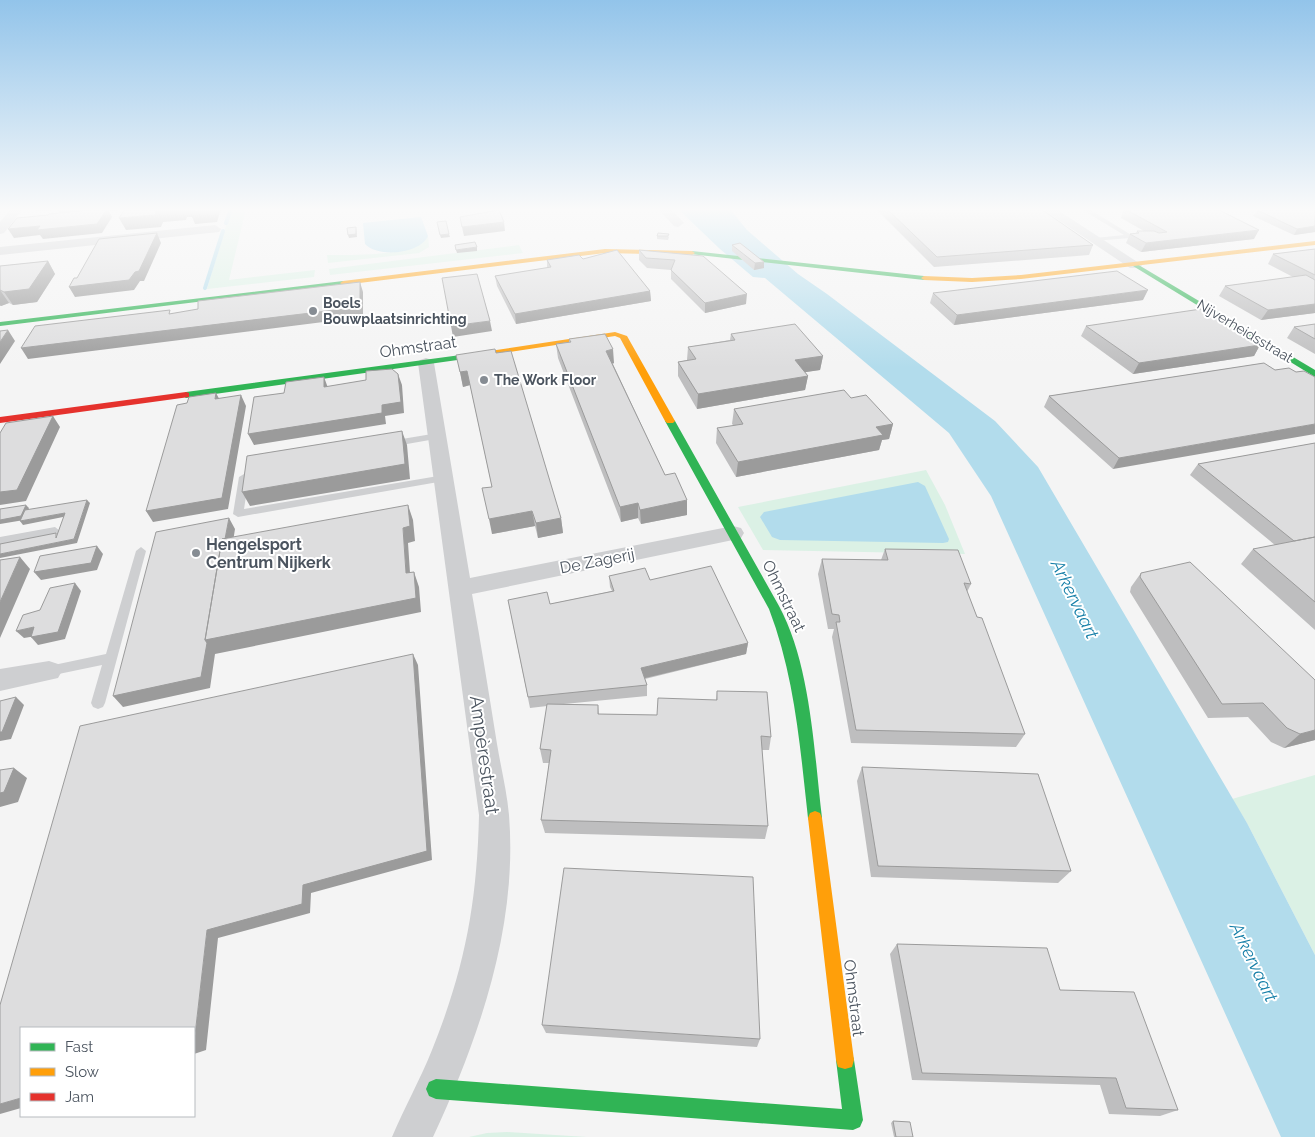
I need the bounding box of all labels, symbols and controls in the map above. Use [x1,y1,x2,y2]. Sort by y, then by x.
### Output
place label: Boels Bouwplaatsinrichting [323,295,467,327]
street label: Nijverheidsstraat [1194,296,1296,366]
marker: Boels Bouwplaatsinrichting [307,305,319,317]
street label: Ohmstraat [378,332,458,362]
place label: The Work Floor [494,372,597,388]
marker: The Work Floor [478,374,490,386]
place label: Hengelsport Centrum Nijkerk [206,535,331,572]
street label: De Zagerij [558,544,636,578]
marker: Hengelsport Centrum Nijkerk [190,547,202,559]
water label: Arkervaart [1046,555,1103,642]
street label: Ohmstraat [758,557,810,636]
street label: Ampèrestraat [466,694,504,817]
water label: Arkervaart [1225,918,1282,1005]
street label: Ohmstraat [840,958,868,1038]
legend [20,1027,195,1117]
text: Fast [65,1038,93,1056]
text: Slow [65,1063,99,1081]
text: Jam [65,1088,94,1106]

